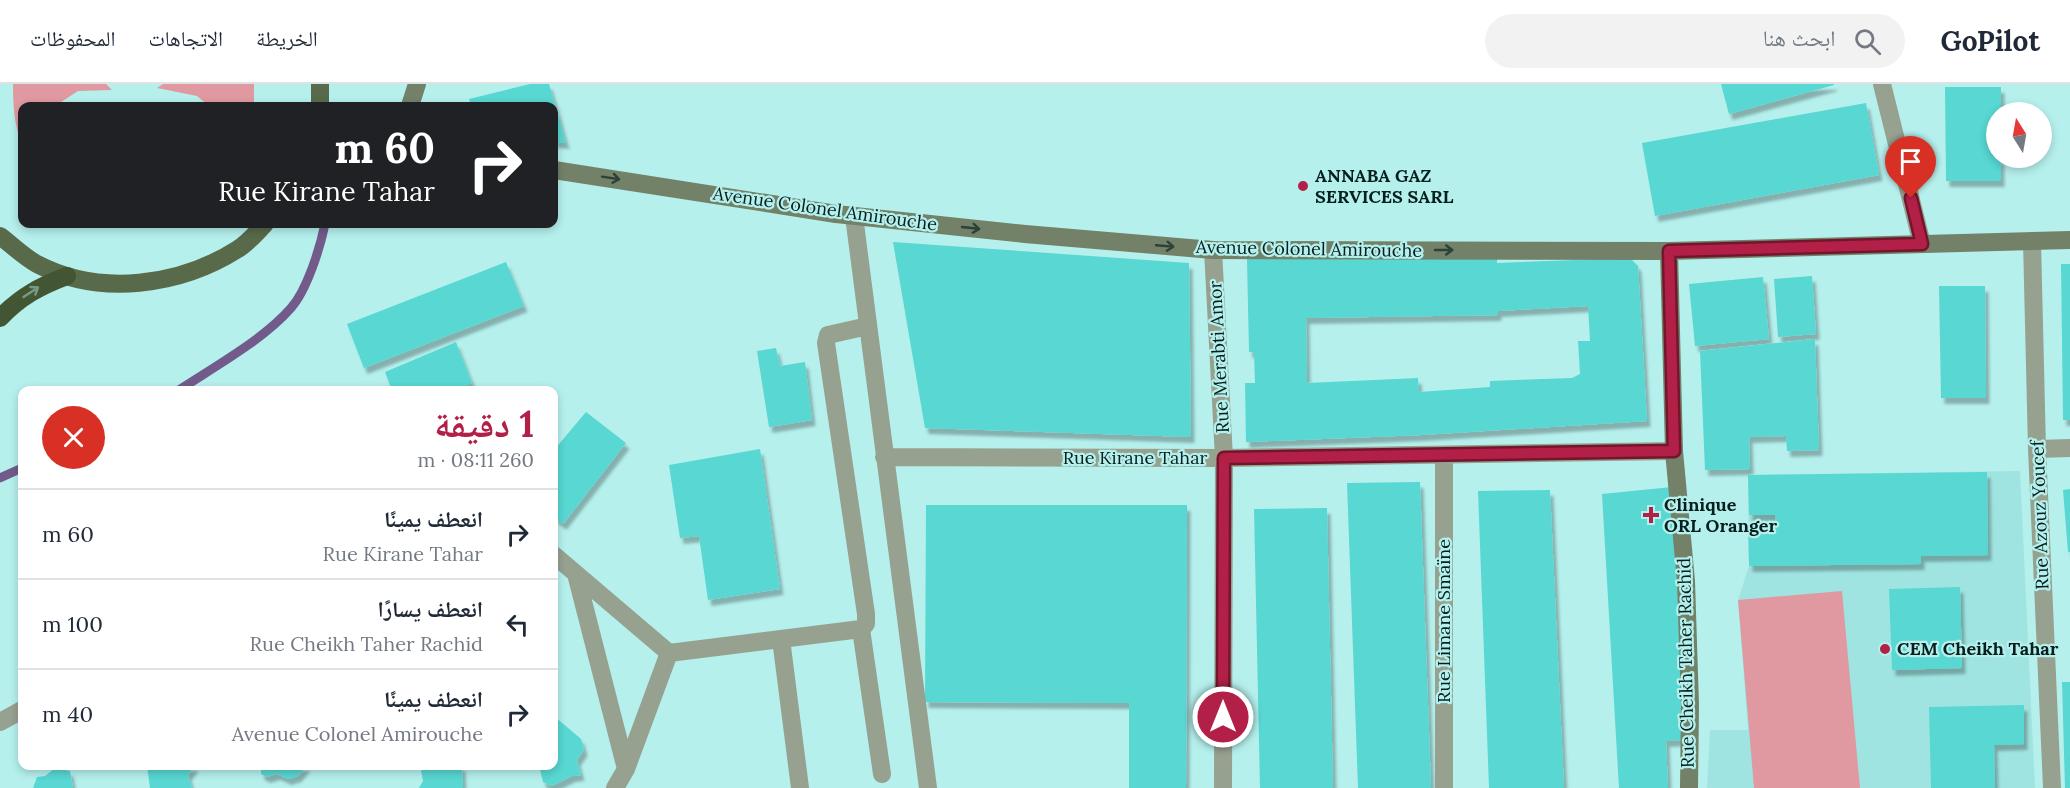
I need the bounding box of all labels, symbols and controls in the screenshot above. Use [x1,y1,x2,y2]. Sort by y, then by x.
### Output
search box [1485,14,1905,68]
text: GoPilot [1941,23,2040,59]
text: ابحث هنا [1763,24,1836,52]
text: المحفوظات [30,25,115,52]
text: الاتجاهات [148,25,223,52]
text: الخريطة [256,25,318,52]
icon: search [1851,25,1884,58]
north arrow [1986,102,2052,168]
map controls [1986,102,2052,168]
text: 60 m [334,121,435,175]
icon: right [456,126,534,204]
pin [1885,136,1936,198]
icon: arrive [1894,145,1927,178]
place label: ANNABA GAZ SERVICES SARL [1315,164,1454,208]
one-way arrow [601,173,621,184]
text: Rue Kirane Tahar [218,174,435,208]
marker: ANNABA GAZ SERVICES SARL [1296,179,1310,193]
street label: Avenue Colonel Amirouche [711,181,939,236]
one-way arrow [960,223,980,234]
street label: Avenue Colonel Amirouche [1195,235,1423,262]
one-way arrow [1154,241,1174,252]
one-way arrow [1433,244,1453,256]
street label: Rue Merabti Amor [1203,280,1234,434]
one-way arrow [22,286,38,298]
text: 1 دقيقة [434,401,534,447]
button: close [42,406,105,469]
street label: Rue Azouz Youcef [2025,438,2054,590]
street label: Rue Kirane Tahar [1063,446,1207,469]
text: 260 m · 08:11 [417,447,534,472]
place label: Clinique ORL Oranger [1664,493,1777,537]
text: انعطف يمينًا [384,505,483,533]
marker: Clinique ORL Oranger [1642,506,1660,524]
icon: right [501,518,534,551]
text: 60 m [42,520,94,548]
street label: Rue Limane Smaïne [1432,539,1455,703]
text: Rue Kirane Tahar [322,541,483,566]
street label: Rue Cheikh Taher Rachid [1672,558,1699,768]
text: انعطف يسارًا [377,595,483,623]
icon: left [501,608,534,641]
text: 100 m [42,610,103,638]
text: Rue Cheikh Taher Rachid [250,631,483,656]
place label: CEM Cheikh Tahar [1897,637,2059,660]
marker: CEM Cheikh Tahar [1878,642,1892,656]
text: انعطف يمينًا [384,685,483,713]
position arrow [1191,685,1255,749]
icon: right [501,698,534,731]
text: 40 m [42,700,93,728]
text: Avenue Colonel Amirouche [232,721,483,746]

